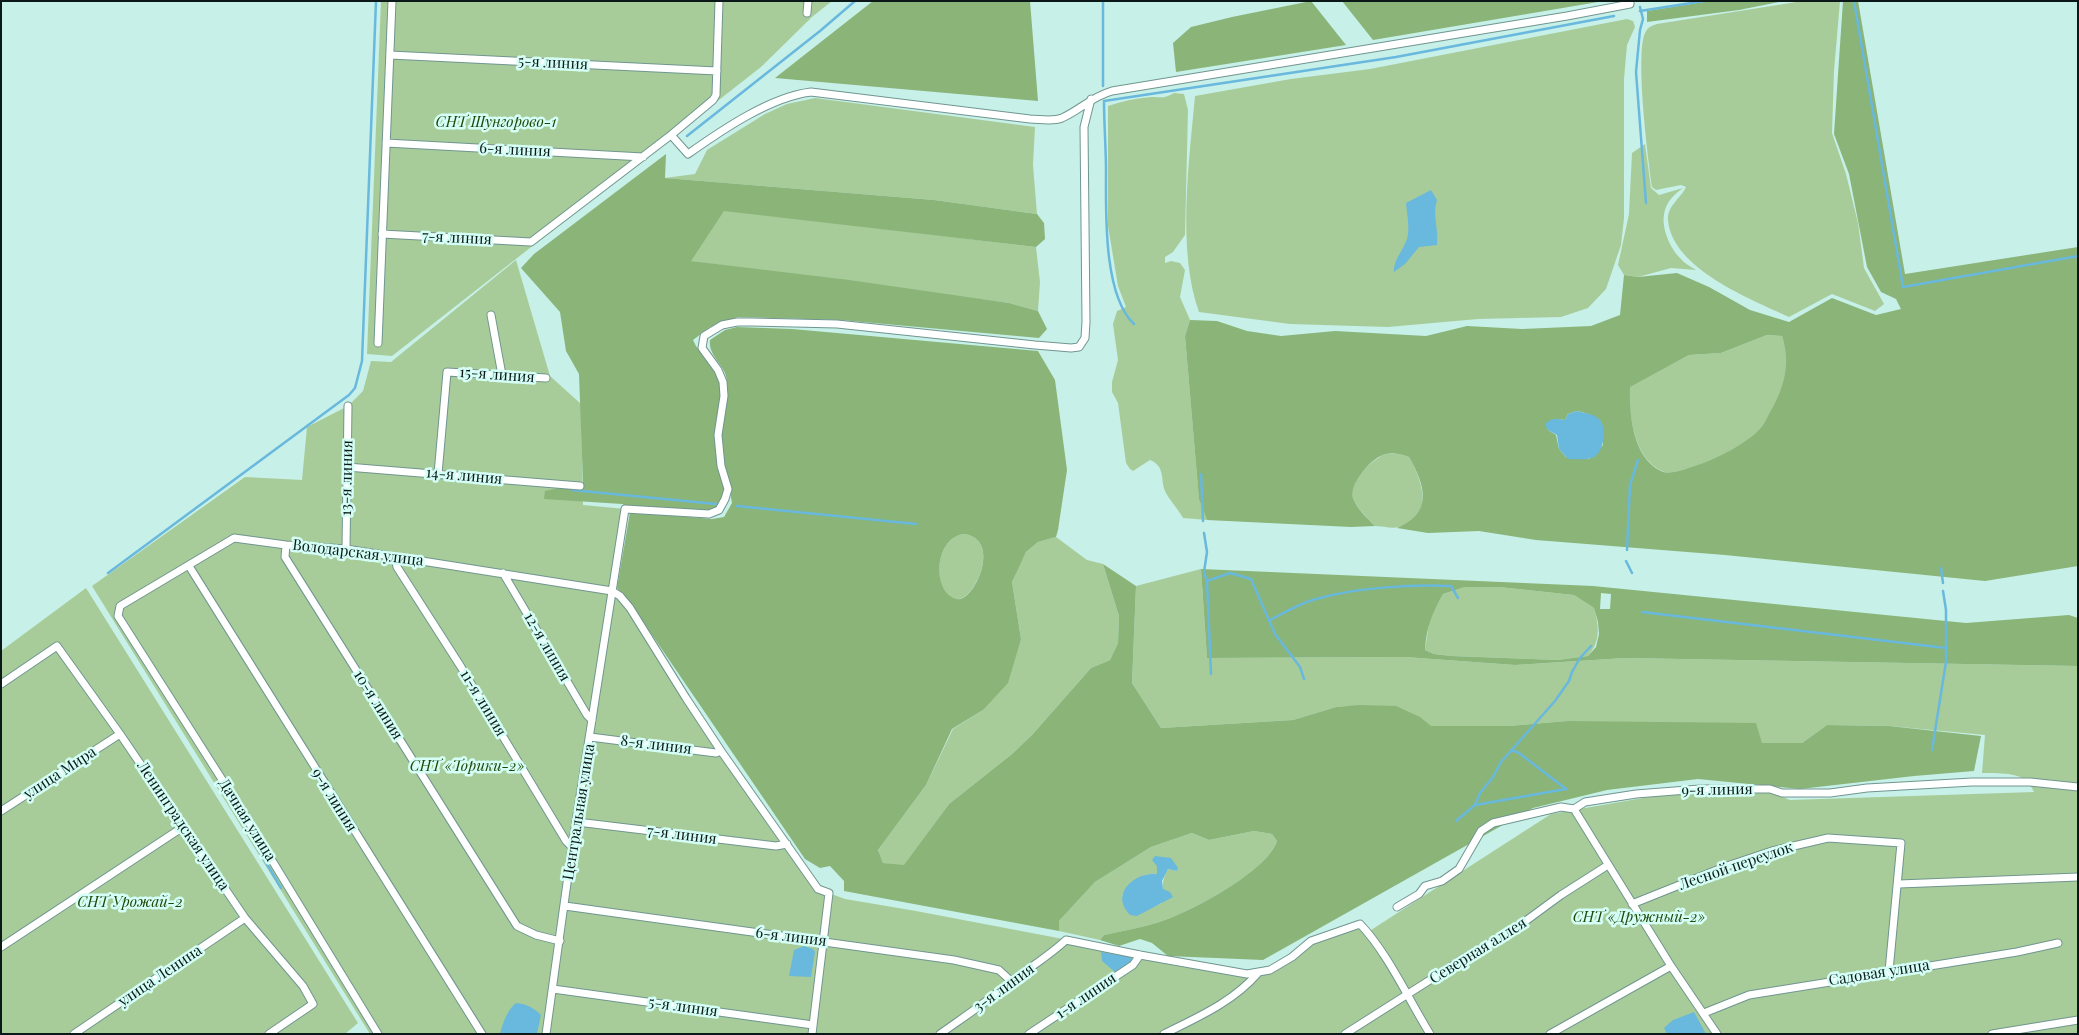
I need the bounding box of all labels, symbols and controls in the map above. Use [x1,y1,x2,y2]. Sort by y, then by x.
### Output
street label: 5-я линия [518,52,588,74]
park label: СНТ Шунгорово-1 [436,113,556,131]
street label: 6-я линия [479,139,551,161]
street label: 7-я линия [422,227,492,249]
street label: 15-я линия [459,363,535,387]
street label: 13-я линия [337,440,357,516]
street label: 14-я линия [425,464,503,488]
street label: Володарская улица [291,536,425,570]
street label: 12-я линия [520,609,574,685]
street label: 11-я линия [456,666,510,740]
street label: 10-я линия [350,667,406,743]
street label: 8-я линия [619,732,693,758]
street label: улица Мира [20,743,100,803]
street label: Центральная улица [559,743,599,881]
park label: СНТ «Торики-2» [410,757,524,775]
street label: Ленинградская улица [133,758,233,894]
street label: 9-я линия [307,765,361,835]
street label: Дачная улица [215,775,279,865]
street label: 9-я линия [1681,780,1753,800]
street label: 7-я линия [646,822,718,848]
street label: Лесной переулок [1677,838,1795,894]
park label: СНТ Урожай-2 [77,893,183,911]
park label: СНТ «Дружный-2» [1573,908,1705,926]
street label: Северная аллея [1426,914,1530,988]
street label: 6-я линия [754,924,828,950]
street label: улица Ленина [115,941,205,1011]
street label: Садовая улица [1827,956,1931,990]
street label: 3-я линия [970,960,1038,1016]
street label: 1-я линия [1052,969,1120,1023]
street label: 5-я линия [647,993,719,1021]

